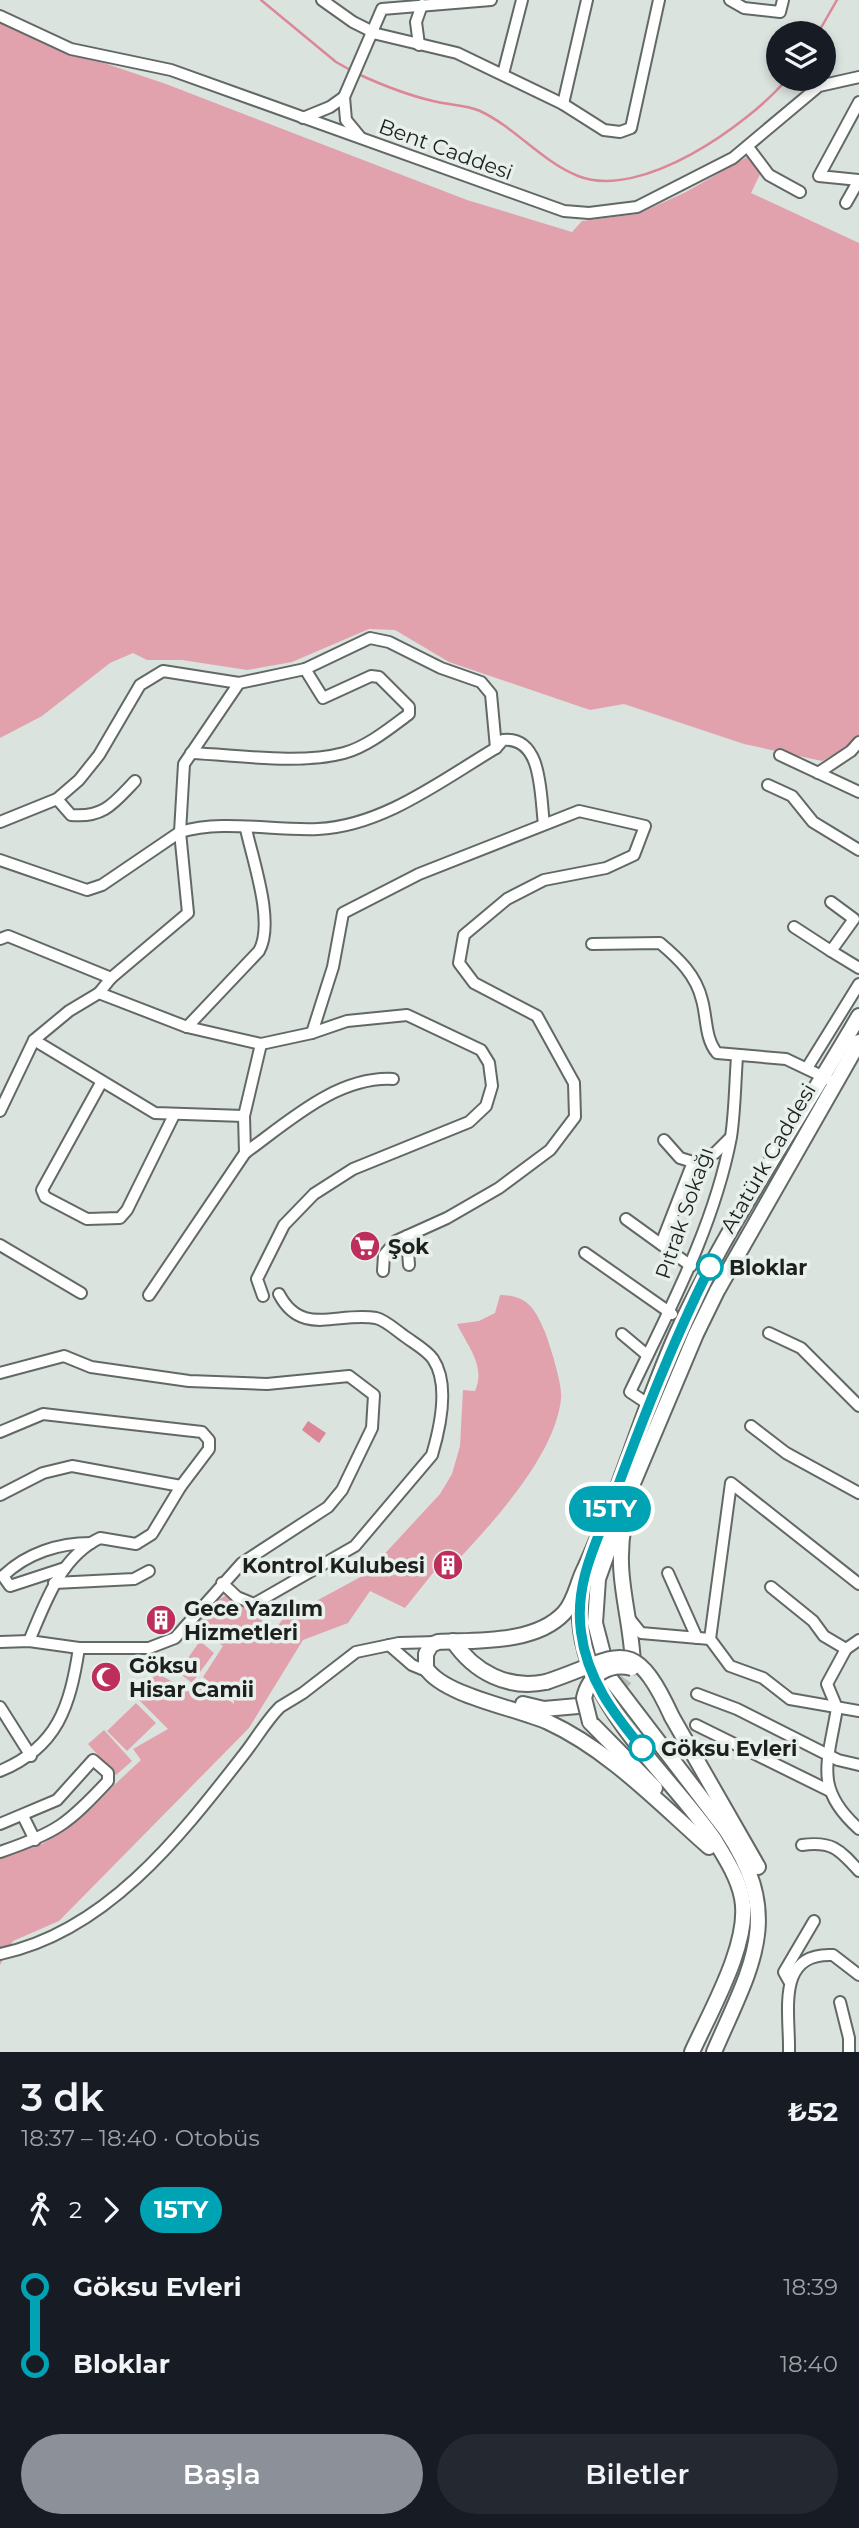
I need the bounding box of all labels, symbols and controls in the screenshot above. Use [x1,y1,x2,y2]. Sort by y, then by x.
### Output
map controls [766,21,836,91]
button: layers [766,21,836,91]
street label: Bent Caddesi [376,113,516,185]
street label: Atatürk Caddesi [715,1079,821,1237]
street label: Pıtrak Sokağı [650,1144,718,1282]
supermarket icon: Şok [348,1229,382,1263]
place label: Şok [388,1234,429,1259]
marker: Bloklar [697,1254,723,1280]
place label: Bloklar [729,1255,807,1280]
line badge: 15TY [561,1486,659,1532]
text: 15TY [583,1494,637,1523]
building icon: Kontrol Kulubesi [431,1548,465,1582]
place label: Kontrol Kulubesi [242,1553,425,1578]
place label: Gece Yazılım Hizmetleri [184,1596,323,1645]
building icon: Gece Yazılım Hizmetleri [144,1603,178,1637]
place label: Göksu Hisar Camii [129,1653,254,1702]
mosque icon: Göksu Hisar Camii [89,1660,123,1694]
marker: Göksu Evleri [629,1735,655,1761]
place label: Göksu Evleri [661,1736,797,1761]
text: 3 dk [21,2074,104,2121]
text: ₺52 [788,2096,838,2128]
text: 18:37 – 18:40 · Otobüs [21,2124,260,2152]
icon: walk [21,2191,59,2229]
icon: forward [92,2191,130,2229]
text: 15TY [154,2195,208,2224]
text: 2 [69,2196,82,2224]
text: Göksu Evleri [73,2271,242,2303]
text: 18:39 [783,2273,838,2301]
text: Bloklar [73,2348,170,2380]
text: 18:40 [780,2350,838,2378]
button: Başla [21,2434,423,2514]
button: Biletler [437,2434,838,2514]

